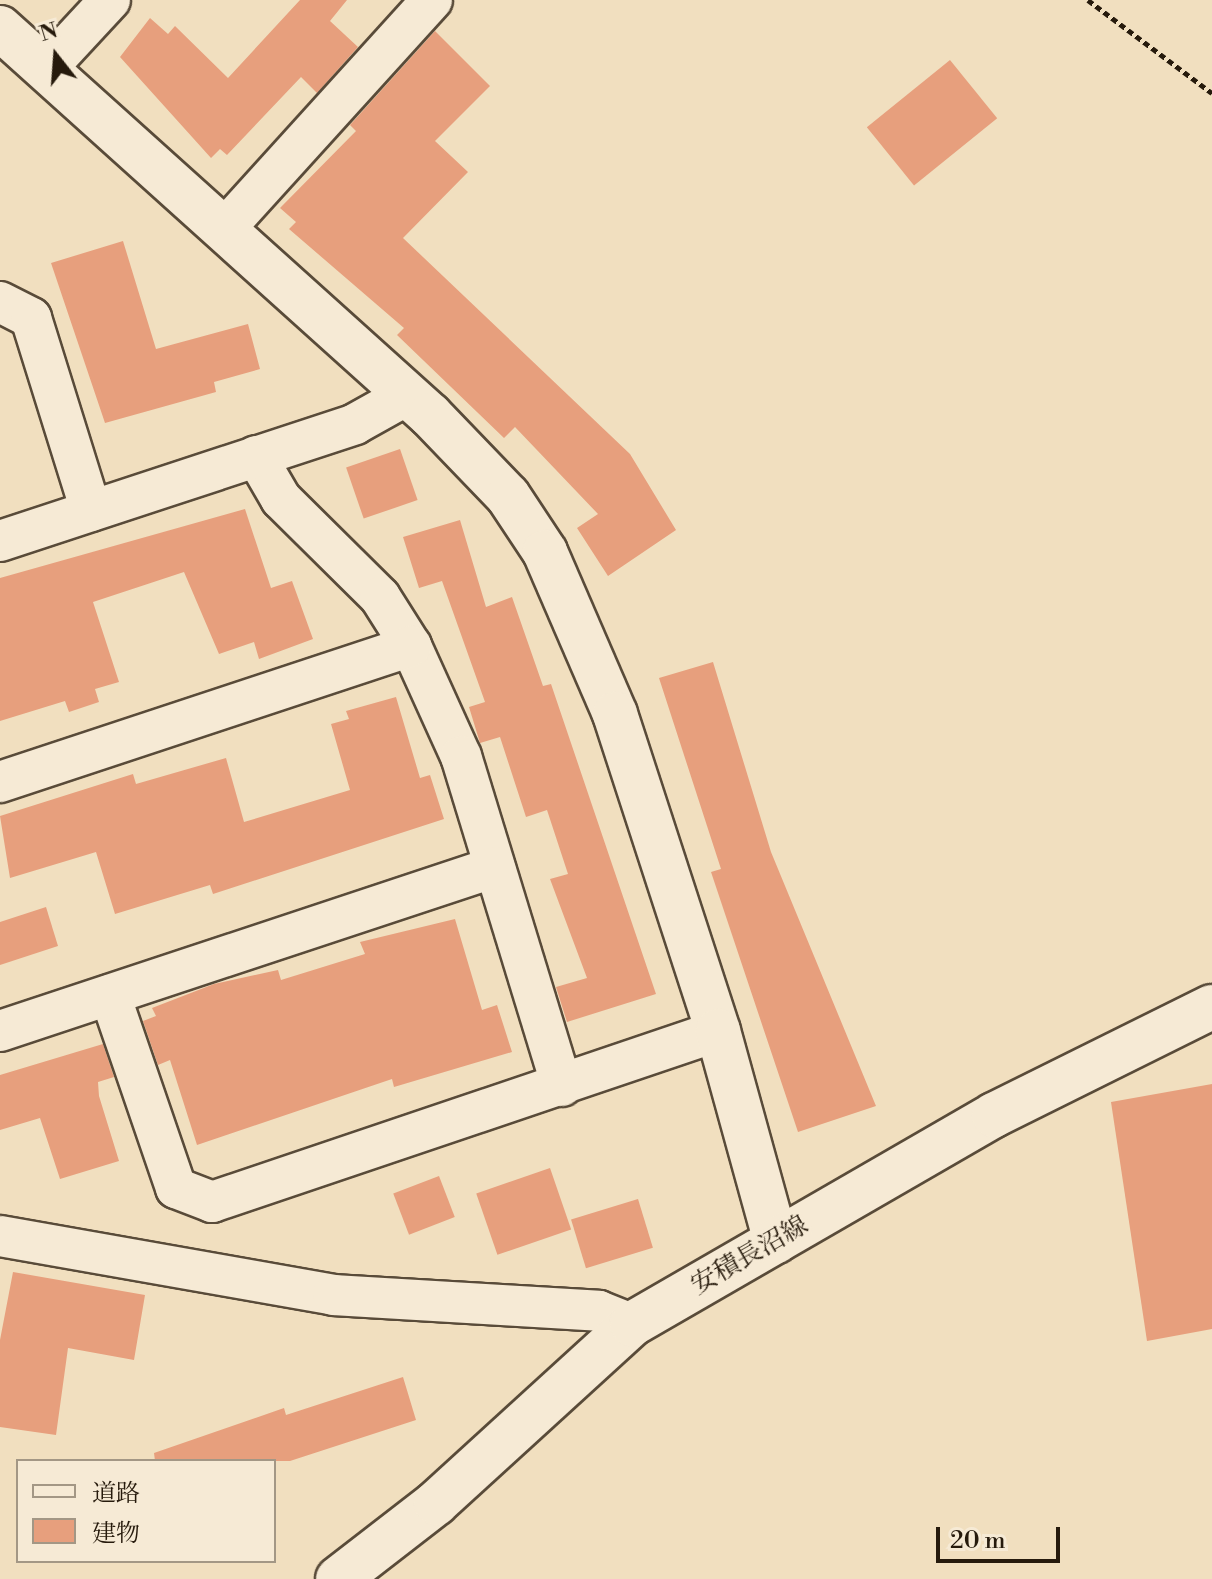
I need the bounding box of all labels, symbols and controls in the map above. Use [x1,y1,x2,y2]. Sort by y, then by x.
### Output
north arrow [16,16,96,96]
text: N [37,17,61,48]
street label: 安積長沼線 [686,1210,814,1302]
legend [16,1459,276,1563]
text: 道路 [92,1479,140,1509]
scale bar [940,1511,1064,1561]
text: 建物 [92,1519,140,1549]
text: 20 m [950,1526,1006,1556]

